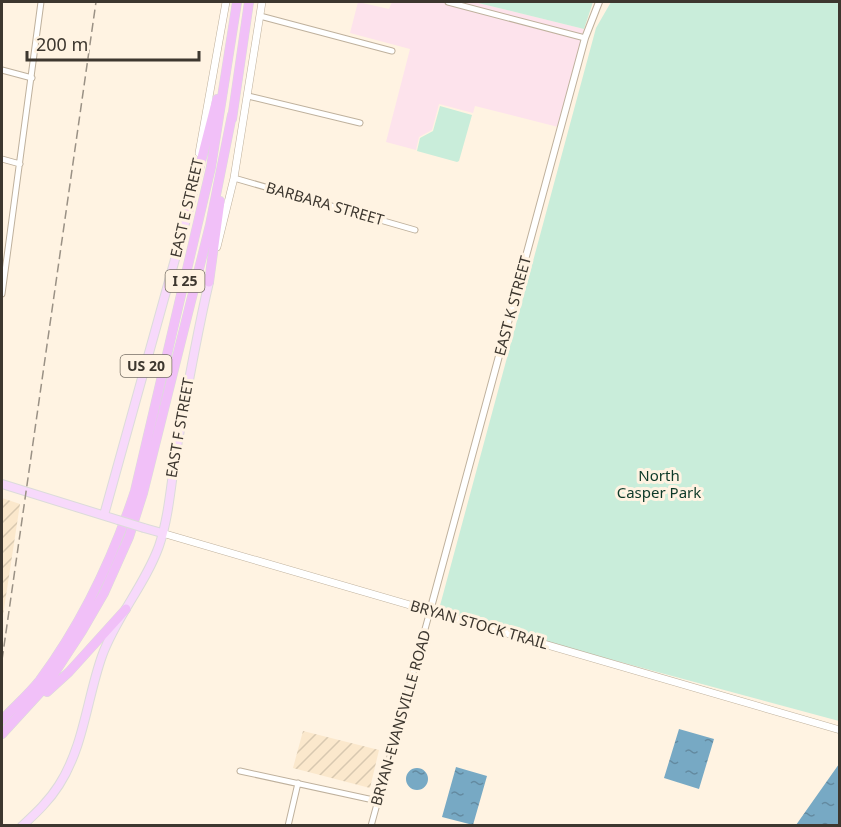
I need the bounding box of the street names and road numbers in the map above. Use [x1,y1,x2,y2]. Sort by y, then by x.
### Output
street label: EAST E STREET [165,155,207,260]
street label: BARBARA STREET [264,177,387,230]
street label: EAST K STREET [489,253,535,358]
road number: I 25 [166,270,204,292]
road number: US 20 [120,355,172,377]
street label: EAST F STREET [160,376,198,479]
street label: BRYAN STOCK TRAIL [408,595,551,653]
street label: BRYAN-EVANSVILLE ROAD [365,628,435,808]

